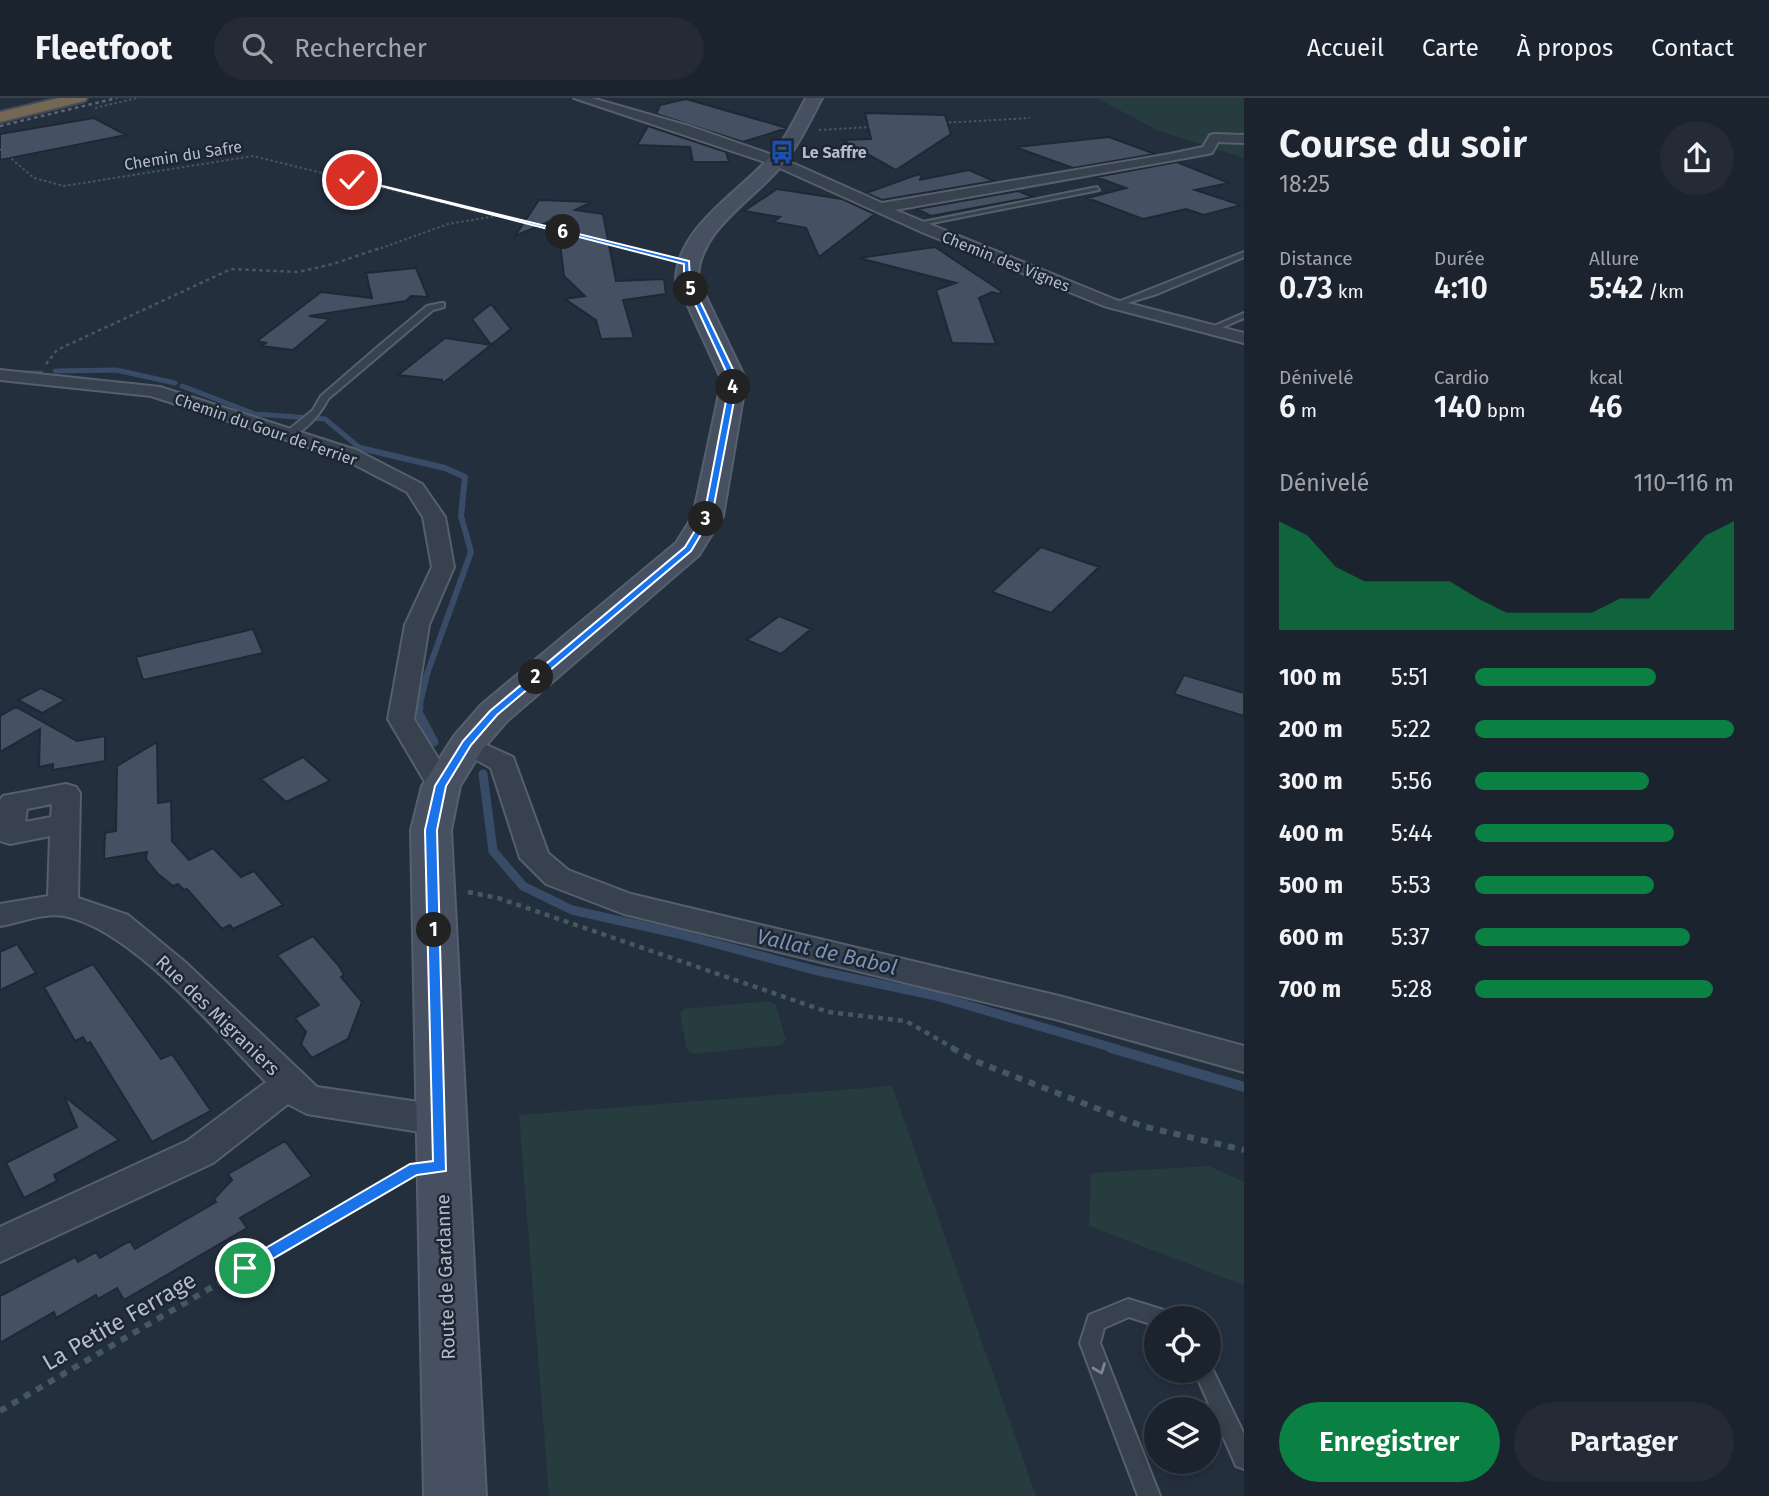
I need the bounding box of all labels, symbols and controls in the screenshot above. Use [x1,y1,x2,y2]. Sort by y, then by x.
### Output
search box [214,17,704,80]
text: Fleetfoot [35,28,172,68]
icon: search [238,29,276,67]
text: Rechercher [294,33,427,64]
text: Accueil [1307,34,1384,62]
text: Carte [1422,34,1479,62]
text: À propos [1517,34,1613,62]
text: Contact [1651,34,1734,62]
text: Course du soir [1279,121,1527,167]
button: share [1660,121,1734,195]
street label: Chemin du Safre [123,137,243,174]
bus stop icon: Le Saffre [768,138,796,166]
place label: Le Saffre [802,143,867,162]
pin [322,150,382,210]
icon: check [333,161,371,199]
text: 18:25 [1279,170,1330,198]
pin: 6 [546,214,580,250]
text: 6 [557,220,568,243]
street label: Chemin des Vignes [939,227,1072,296]
text: Distance [1279,247,1353,270]
text: Durée [1434,247,1485,270]
text: Allure [1589,247,1639,270]
text: 0.73 [1279,270,1333,306]
text: 4:10 [1434,270,1488,306]
text: 5:42 [1589,270,1643,306]
pin: 5 [674,272,708,306]
text: 5 [685,277,696,300]
text: km [1333,280,1364,303]
text: /km [1643,280,1684,303]
text: Dénivelé [1279,366,1354,389]
text: Cardio [1434,366,1489,389]
text: kcal [1589,366,1623,389]
pin: 4 [716,370,750,404]
text: 4 [727,375,738,398]
street label: Chemin du Gour de Ferrier [172,389,360,470]
text: 6 [1279,389,1296,425]
text: 140 [1434,389,1482,425]
text: 46 [1589,389,1622,425]
text: m [1296,399,1317,422]
text: bpm [1482,399,1526,422]
text: Dénivelé [1279,469,1369,497]
text: 110–116 m [1634,469,1734,497]
pin: 3 [688,502,724,536]
text: 3 [701,507,710,530]
pin: 2 [518,660,554,694]
text: 100 m [1279,663,1341,691]
text: 5:51 [1391,663,1428,691]
text: 2 [531,665,540,688]
text: 200 m [1279,715,1343,743]
text: 5:22 [1391,715,1431,743]
text: 300 m [1279,767,1343,795]
text: 5:56 [1391,767,1432,795]
text: 400 m [1279,819,1344,847]
text: 5:44 [1391,819,1432,847]
text: 500 m [1279,871,1343,899]
text: 5:53 [1391,871,1431,899]
pin: 1 [416,912,452,948]
text: 1 [429,918,438,941]
water label: Vallat de Babol [754,923,900,981]
text: 600 m [1279,923,1344,951]
text: 5:37 [1391,923,1430,951]
street label: Rue des Migraniers [151,950,284,1080]
text: 700 m [1279,975,1341,1003]
text: 5:28 [1391,975,1432,1003]
street label: Route de Gardanne [431,1194,460,1360]
pin [215,1238,275,1298]
icon: arrive [226,1249,264,1287]
street label: La Petite Ferrage [37,1266,201,1376]
map controls [1144,1306,1221,1474]
button: locate [1144,1306,1221,1383]
one-way arrow [1092,1362,1106,1374]
button: layers [1144,1397,1221,1474]
button: Enregistrer [1279,1402,1500,1482]
button: Partager [1514,1402,1734,1482]

